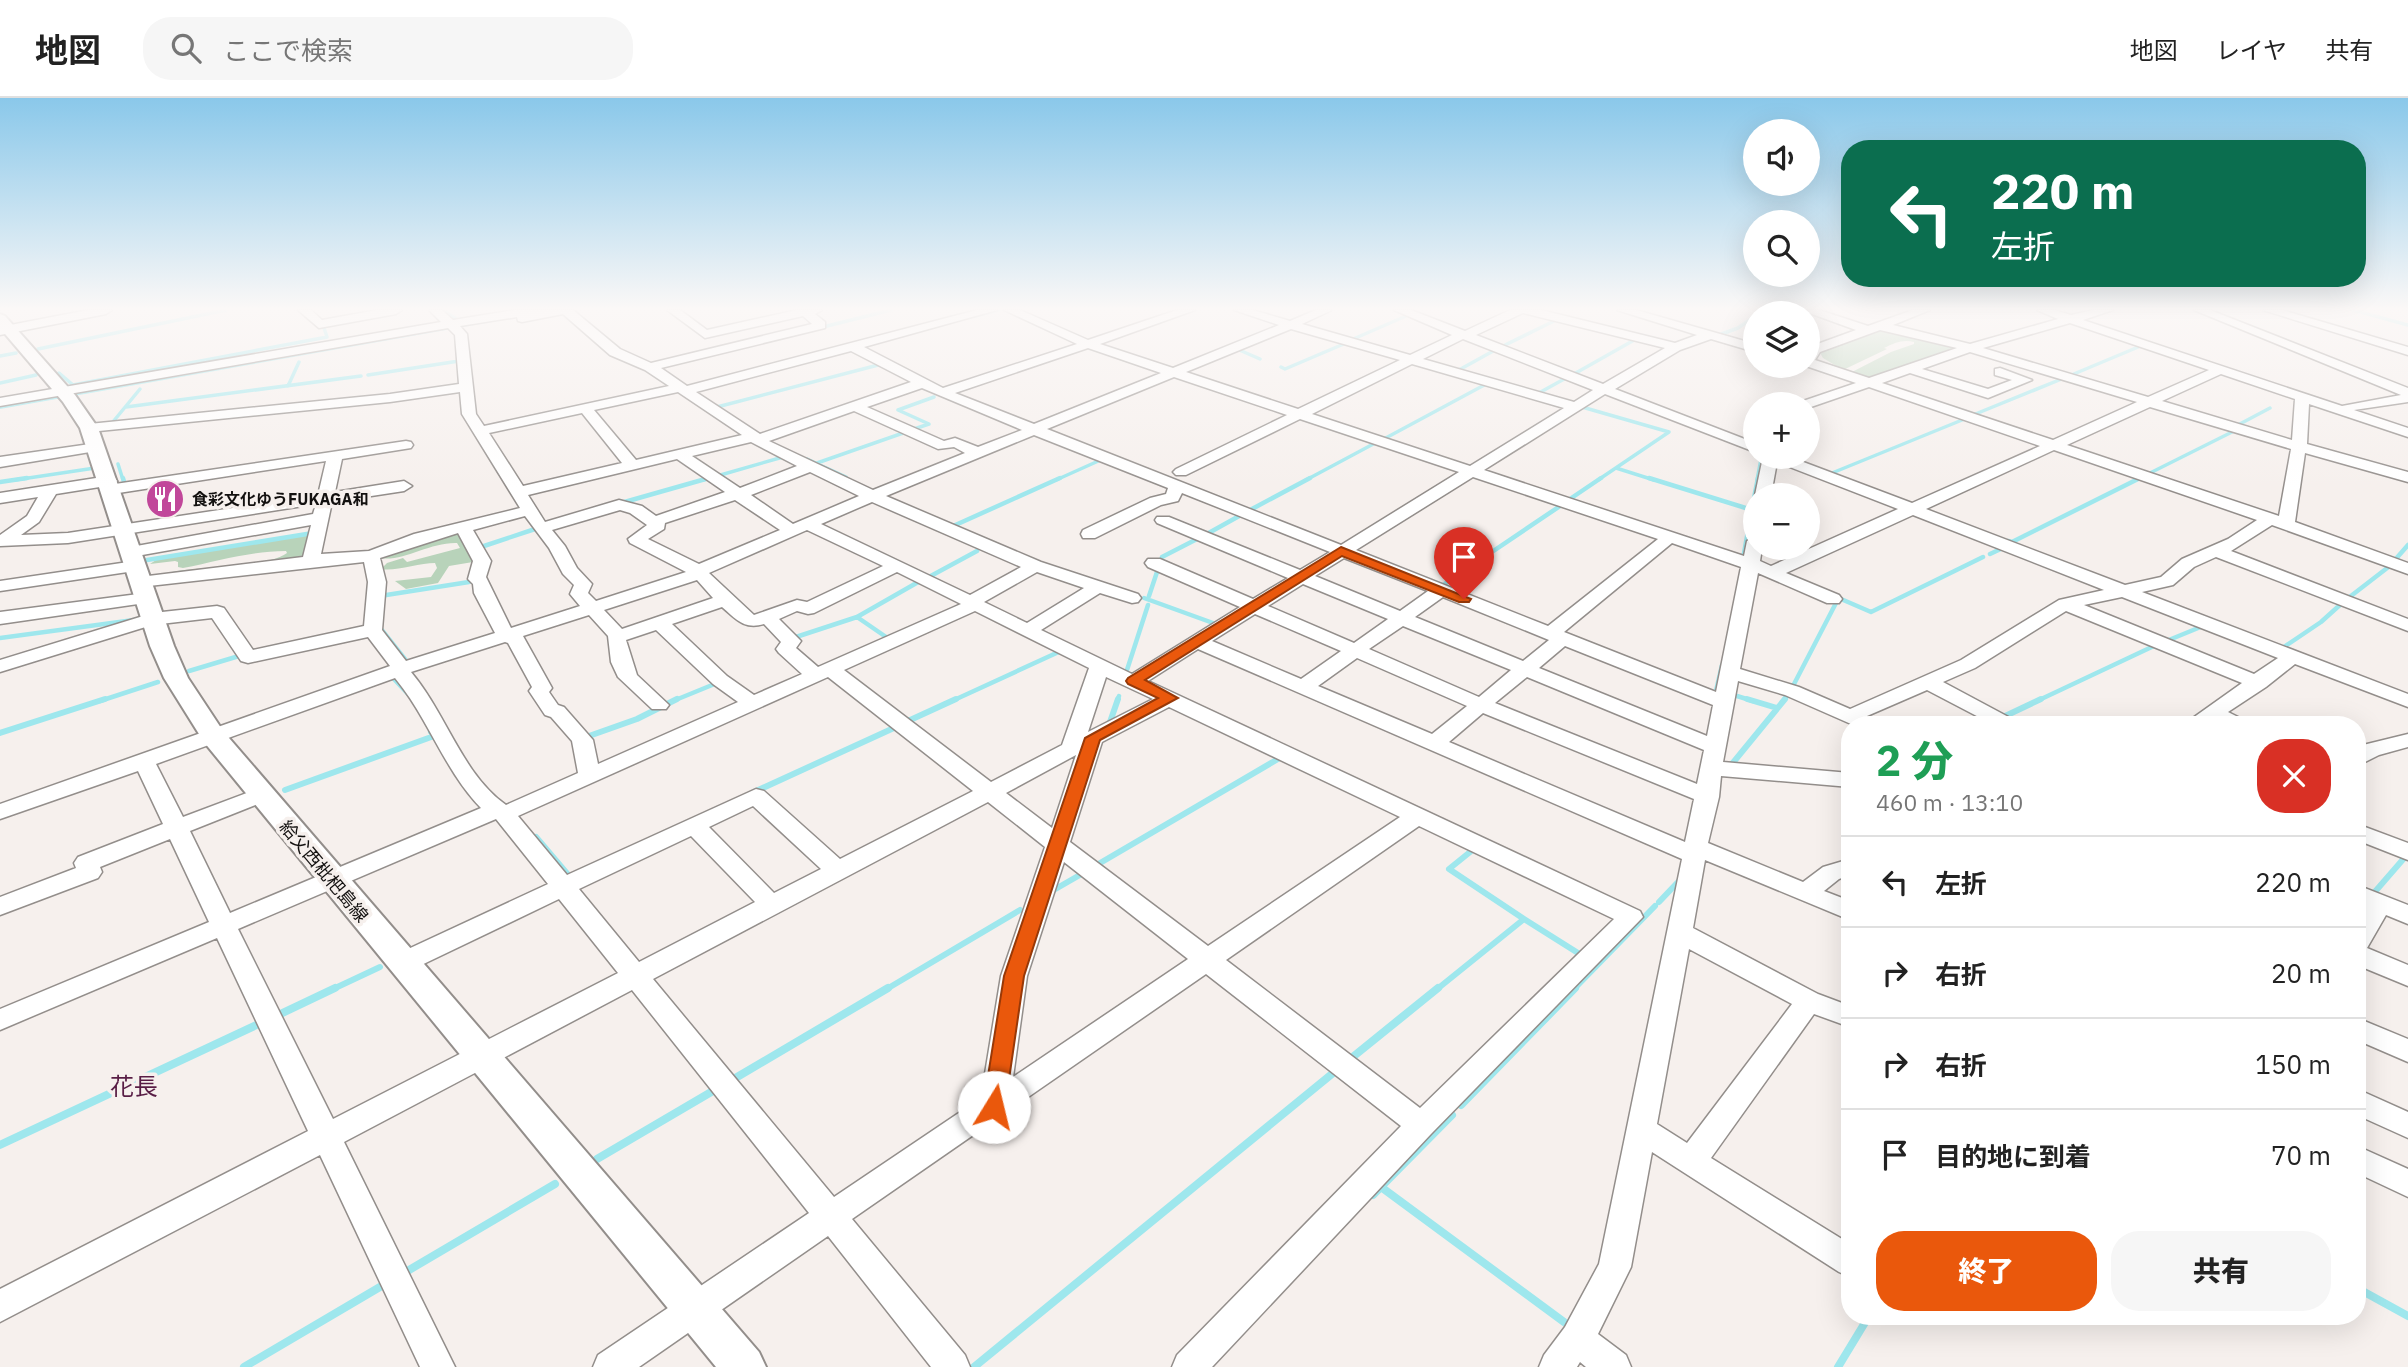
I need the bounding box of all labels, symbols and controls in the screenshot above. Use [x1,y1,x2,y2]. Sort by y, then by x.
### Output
search box [143,17,633,80]
text: 地図 [35,28,101,71]
icon: search [167,29,205,67]
text: ここで検索 [223,33,353,67]
text: 地図 [2130,34,2178,66]
text: レイヤ [2216,34,2287,66]
text: 共有 [2325,34,2373,66]
map controls [1743,119,1820,560]
button: sound [1743,119,1820,196]
text: 220 m [1991,159,2135,222]
icon: left [1876,168,1967,259]
button: search [1743,210,1820,287]
text: 左折 [1991,225,2055,267]
button: layers [1743,301,1820,378]
button: + [1743,392,1820,469]
restaurant icon: 食彩文化ゆうFUKAGA和 [144,478,186,520]
button: − [1743,483,1820,560]
place label: 食彩文化ゆうFUKAGA和 [192,489,369,509]
pin [1434,527,1494,599]
icon: arrive [1445,538,1483,576]
text: 2 分 [1876,733,1953,788]
button: close [2257,739,2331,813]
text: 460 m · 13:10 [1876,787,2023,817]
street label: 給父西枇杷島線 [275,815,373,927]
icon: left [1876,863,1914,901]
text: 220 m [2255,865,2331,899]
text: 左折 [1935,866,1987,900]
icon: right [1876,954,1914,992]
text: 20 m [2271,956,2331,990]
text: 右折 [1935,957,1987,991]
icon: right [1876,1045,1914,1083]
text: 150 m [2255,1047,2331,1081]
text: 右折 [1935,1048,1987,1082]
district label: 花長 [110,1070,158,1102]
position arrow [957,1070,1031,1144]
icon: arrive [1876,1136,1914,1174]
text: 70 m [2271,1138,2331,1172]
text: 目的地に到着 [1935,1139,2091,1173]
button: 終了 [1876,1231,2097,1311]
button: 共有 [2111,1231,2331,1311]

